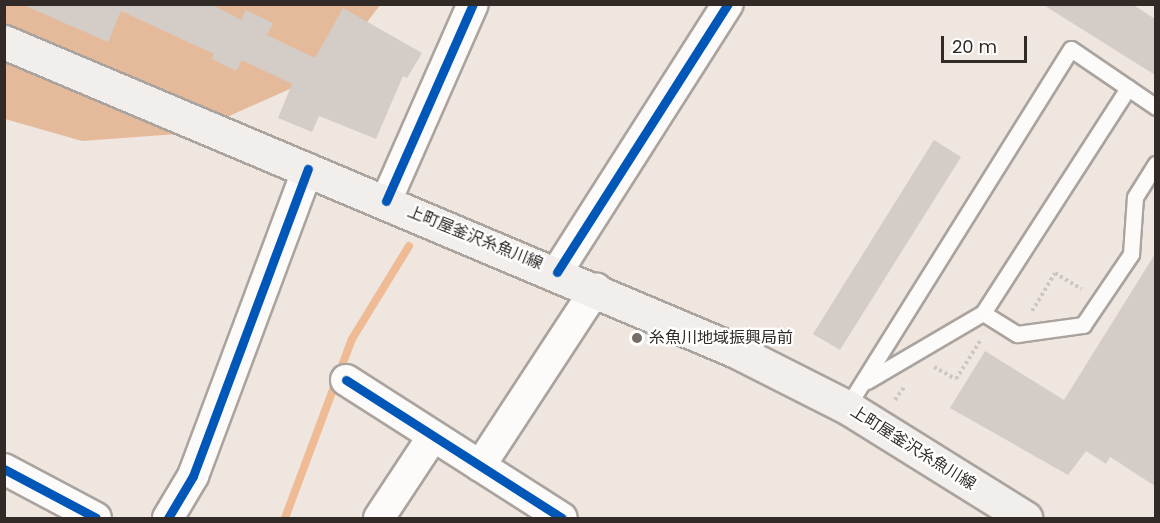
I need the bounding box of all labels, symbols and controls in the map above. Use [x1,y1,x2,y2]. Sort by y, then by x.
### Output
scale bar [944,24,1030,62]
text: 20 m [952,34,997,59]
street label: 上町屋釜沢糸魚川線 [405,202,545,274]
place label: 糸魚川地域振興局前 [649,328,793,348]
marker: 糸魚川地域振興局前 [630,331,644,345]
street label: 上町屋釜沢糸魚川線 [847,402,979,494]

